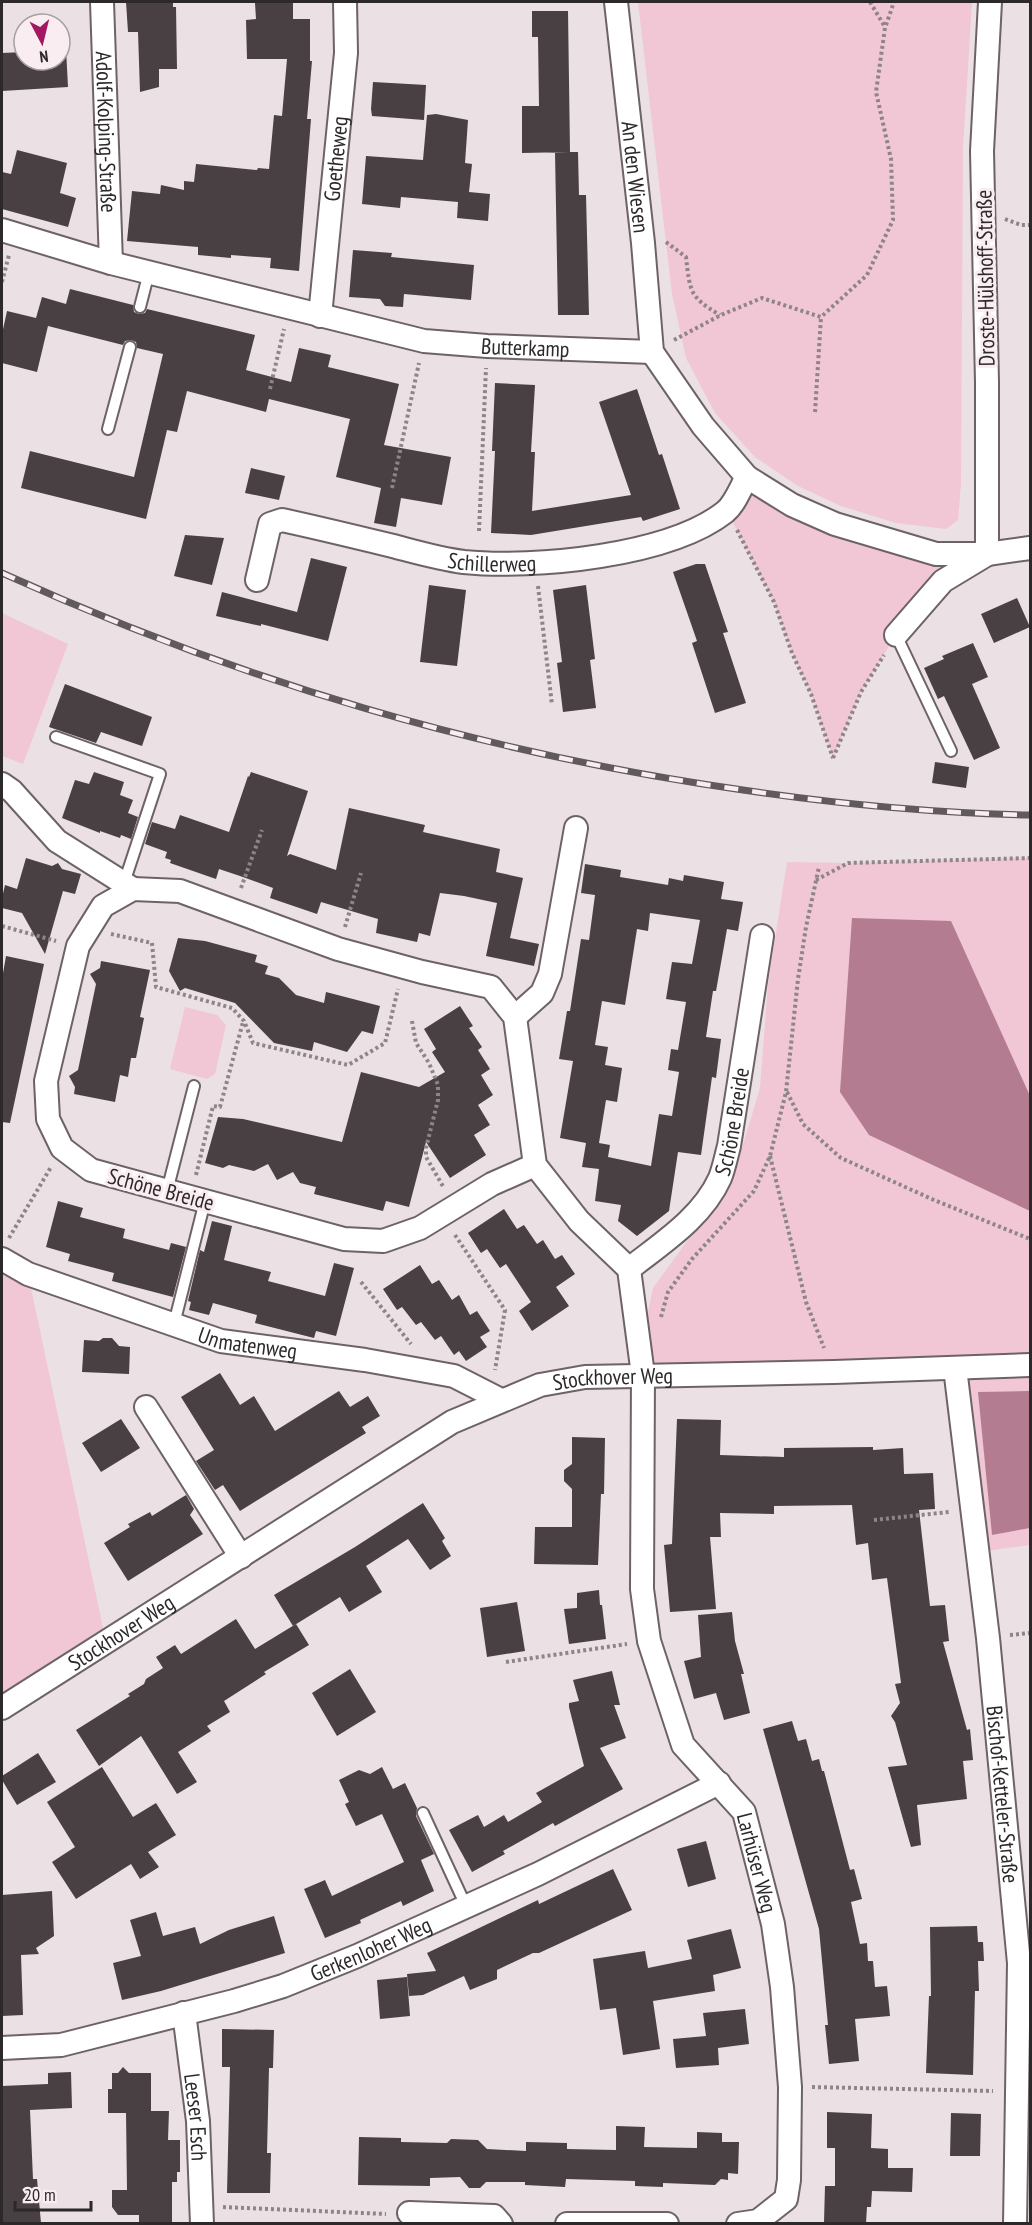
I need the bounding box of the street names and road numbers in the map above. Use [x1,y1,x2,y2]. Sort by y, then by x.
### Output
street label: Adolf-Kolping-Straße [90,51,123,213]
street label: Goetheweg [317,115,354,203]
street label: An den Wiesen [615,120,656,234]
street label: Droste-Hülshoff-Straße [969,189,1001,367]
street label: Butterkamp [480,332,570,363]
street label: Schillerweg [446,546,537,578]
street label: Schöne Breide [708,1066,755,1179]
street label: Schöne Breide [105,1161,217,1217]
street label: Unmatenweg [194,1320,299,1365]
street label: Stockhover Weg [550,1361,673,1397]
street label: Stockhover Weg [63,1588,179,1677]
street label: Bischof-Ketteler-Straße [980,1704,1025,1884]
street label: Larhüser Weg [731,1810,783,1916]
street label: Gerkenloher Weg [306,1910,436,1988]
street label: Leeser Esch [178,2072,214,2162]

